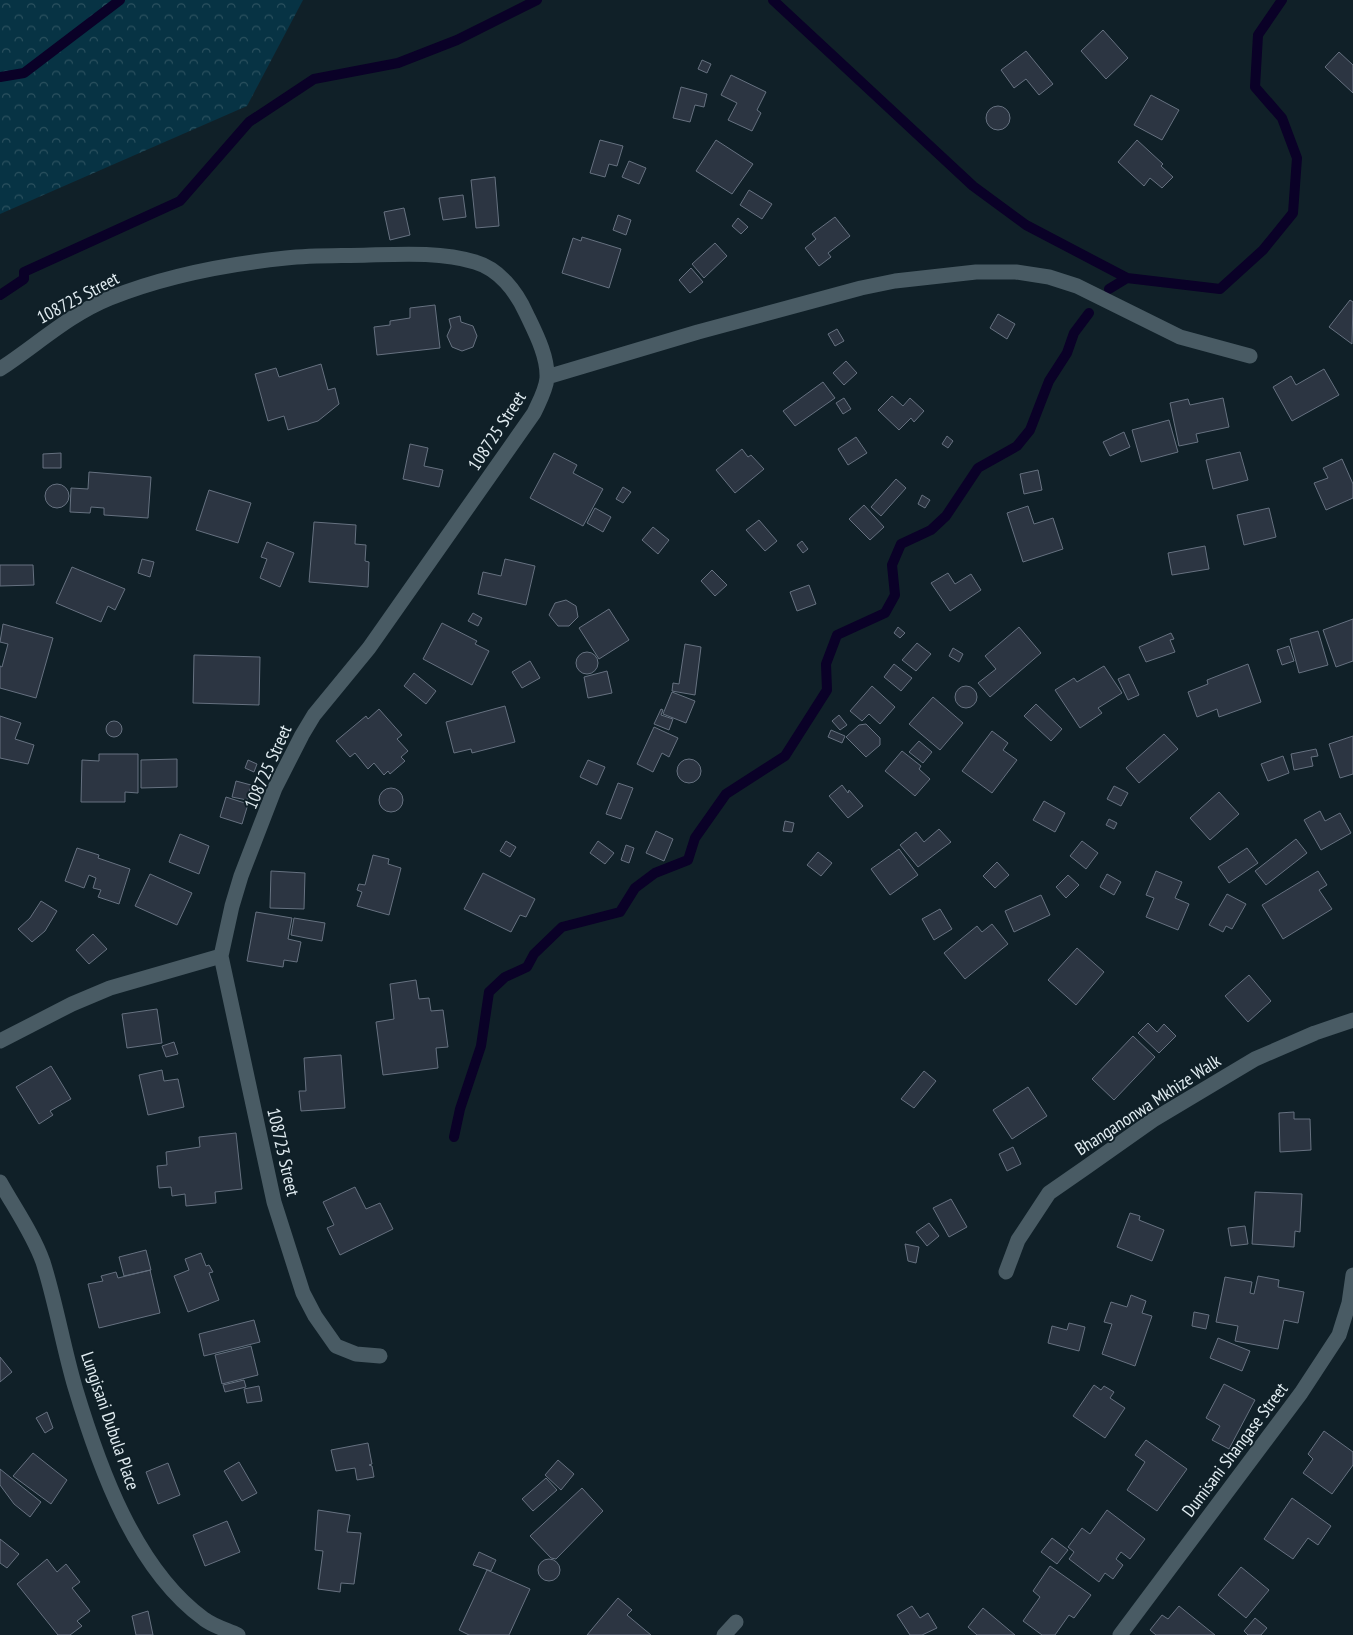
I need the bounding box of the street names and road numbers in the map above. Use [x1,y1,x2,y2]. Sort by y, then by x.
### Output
street label: 108725 Street [33,266,123,329]
street label: 108725 Street [463,387,531,475]
street label: 108725 Street [239,721,296,812]
street label: Bhanganonwa Mkhize Walk [1071,1049,1225,1160]
street label: 108723 Street [262,1106,305,1198]
street label: Lungisani Dubula Place [76,1349,145,1493]
street label: Dumisani Shangase Street [1177,1378,1293,1521]

